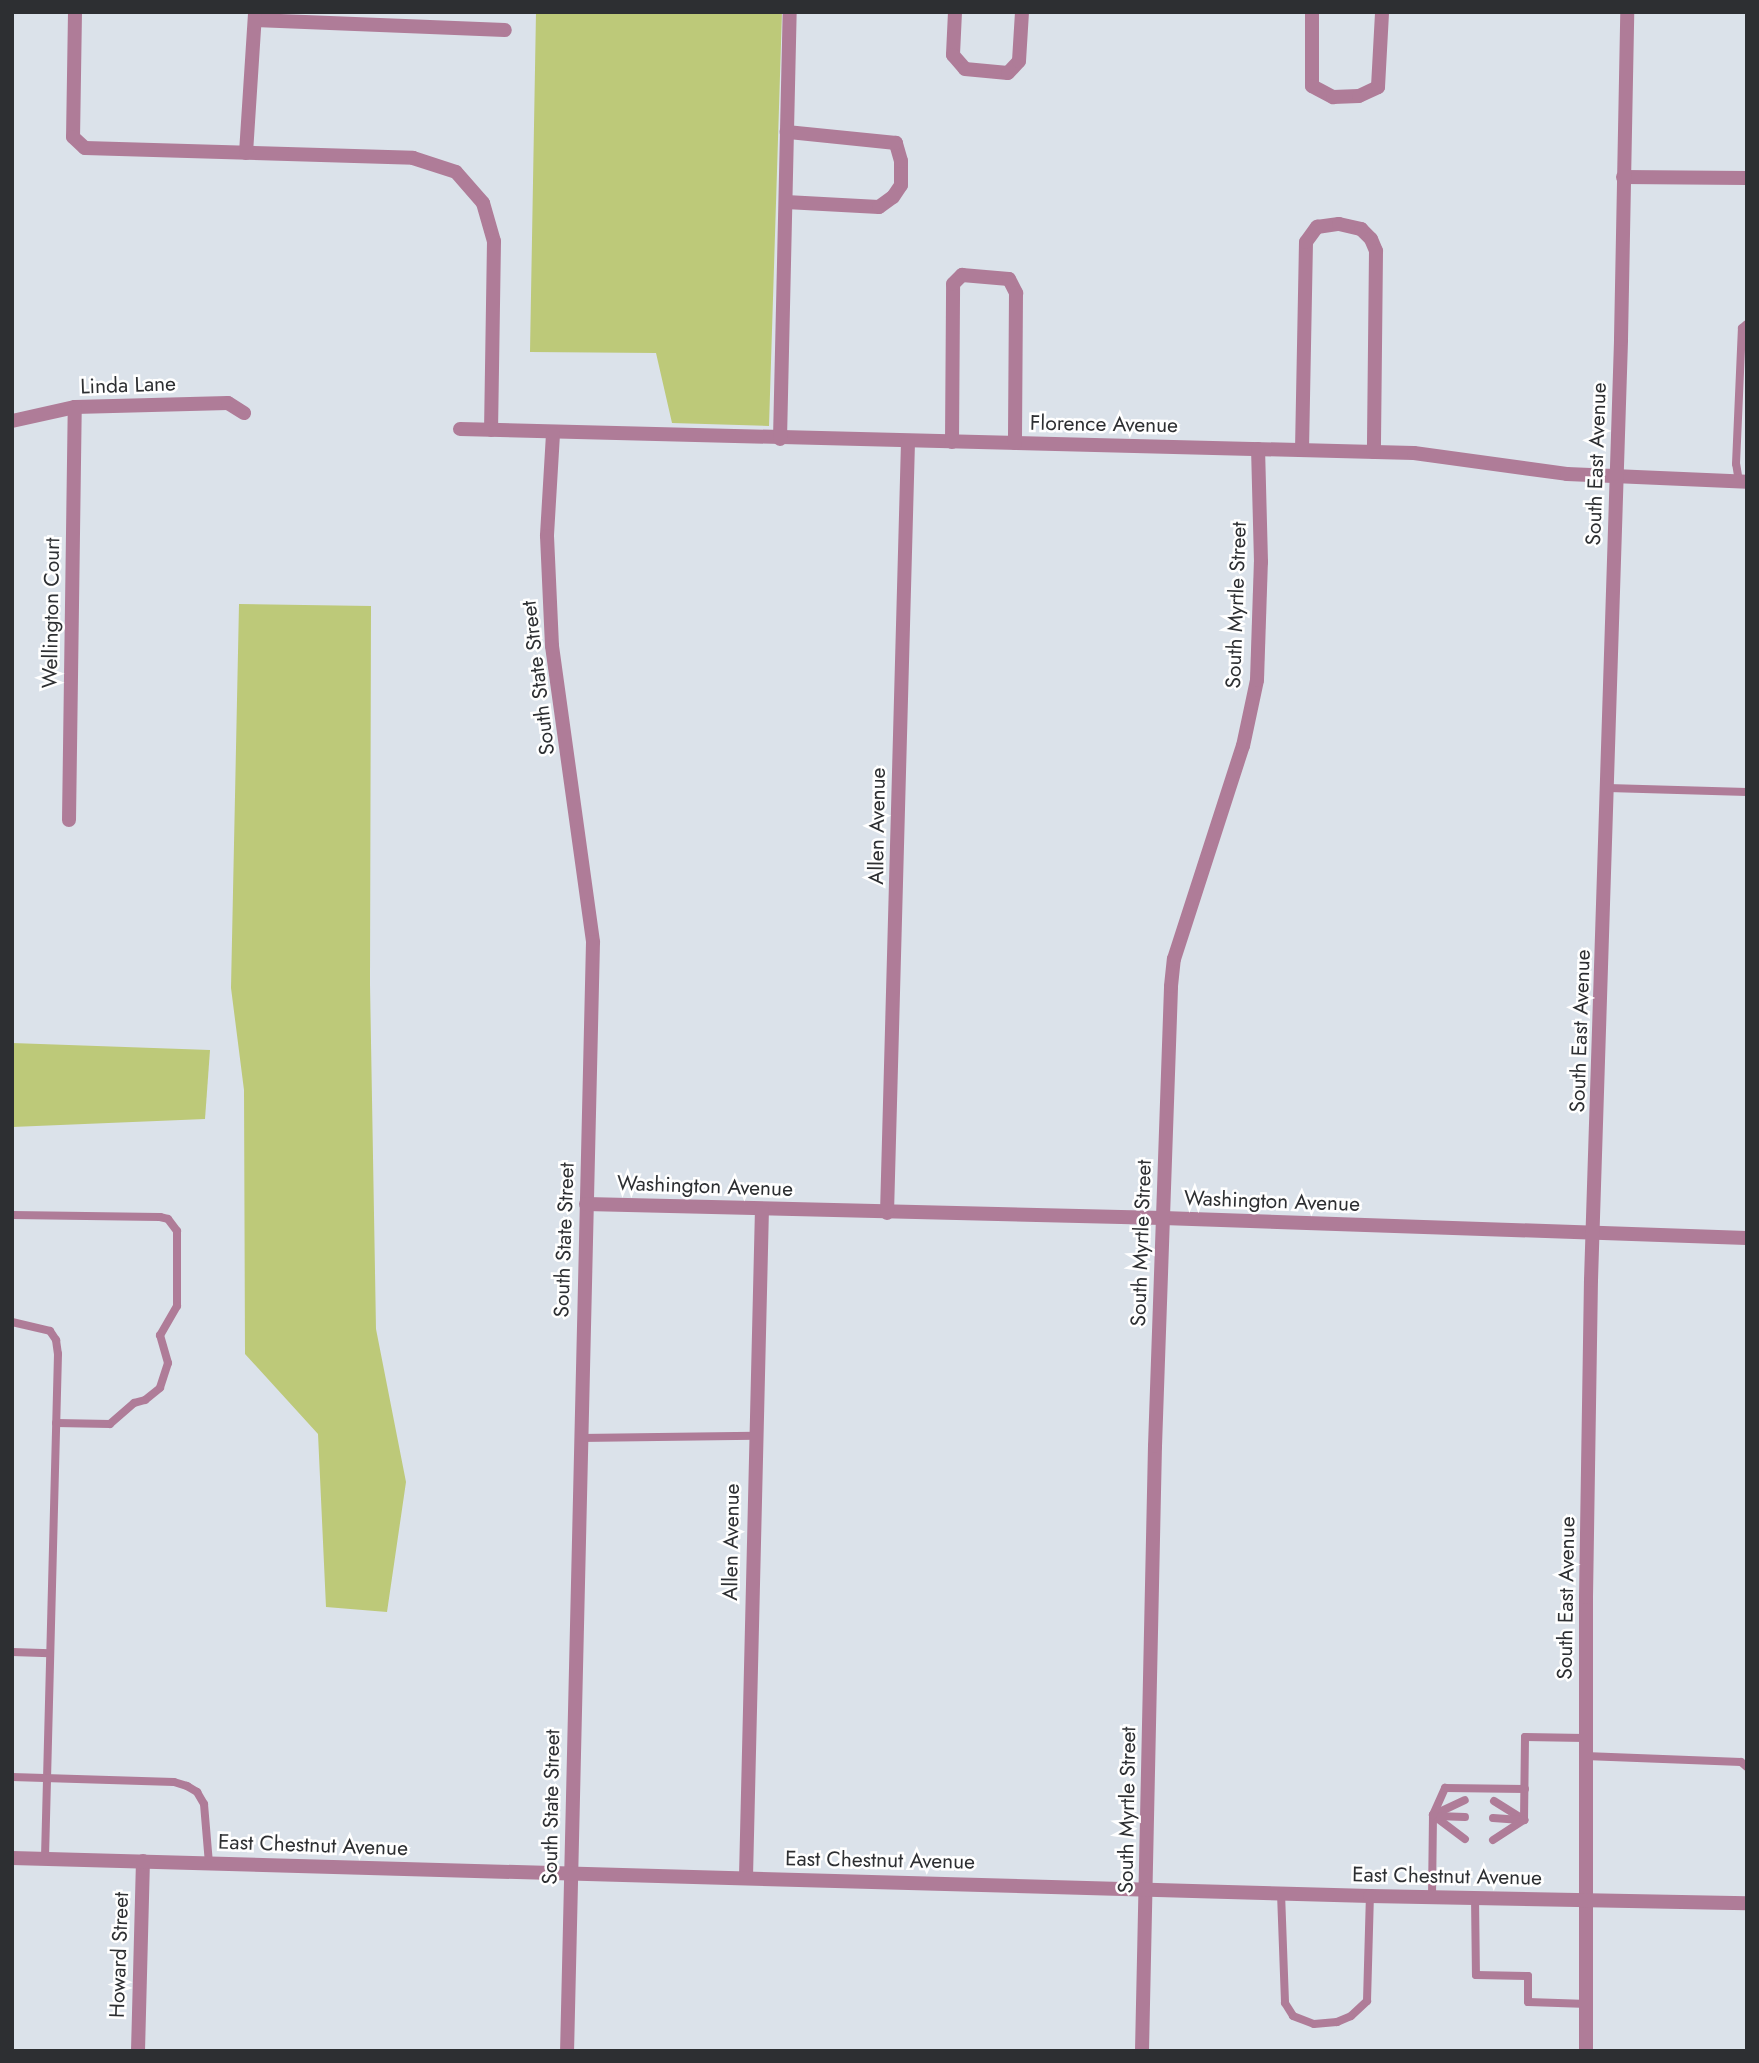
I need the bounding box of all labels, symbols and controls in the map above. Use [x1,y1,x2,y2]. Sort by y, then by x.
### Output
street label: Linda Lane [80,371,176,399]
street label: South East Avenue [1581,382,1611,546]
street label: Florence Avenue [1030,410,1178,438]
street label: South Myrtle Street [1220,521,1252,689]
street label: Wellington Court [37,537,65,689]
street label: South State Street [516,599,560,757]
street label: Allen Avenue [863,767,891,885]
street label: South East Avenue [1565,949,1595,1113]
street label: South Myrtle Street [1125,1159,1157,1327]
street label: South State Street [549,1162,579,1318]
street label: Washington Avenue [617,1170,793,1202]
street label: Washington Avenue [1184,1185,1360,1217]
street label: Allen Avenue [717,1483,745,1601]
street label: South East Avenue [1552,1516,1580,1680]
street label: South Myrtle Street [1113,1726,1141,1894]
street label: South State Street [537,1729,565,1885]
street label: East Chestnut Avenue [218,1829,408,1861]
street label: East Chestnut Avenue [785,1846,975,1874]
street label: East Chestnut Avenue [1352,1862,1542,1890]
street label: Howard Street [104,1892,134,2018]

